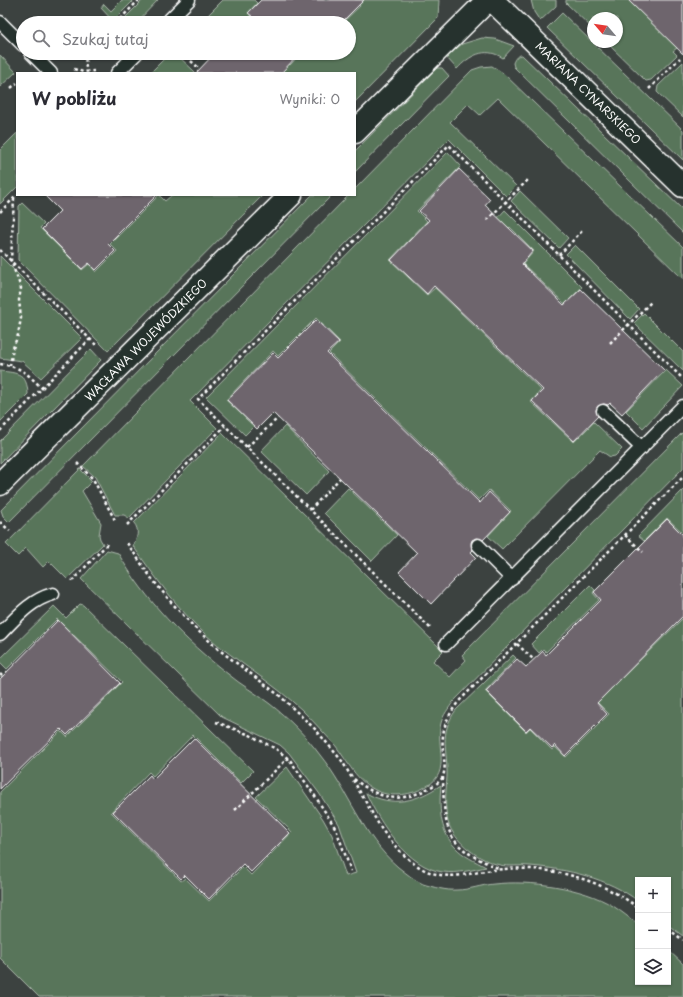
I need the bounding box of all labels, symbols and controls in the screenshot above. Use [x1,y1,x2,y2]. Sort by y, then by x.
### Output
north arrow [587,12,623,48]
search box [16,16,356,60]
icon: search [30,27,52,49]
text: Szukaj tutaj [62,27,149,50]
street label: MARIANA CYNARSKIEGO [532,38,645,148]
text: W pobliżu [32,85,117,111]
text: Wyniki: 0 [280,89,340,108]
street label: WACŁAWA WOJEWÓDZKIEGO [81,274,211,405]
map controls [635,877,671,985]
button: + [635,877,671,913]
button: − [635,913,671,949]
button: layers [635,949,671,985]

